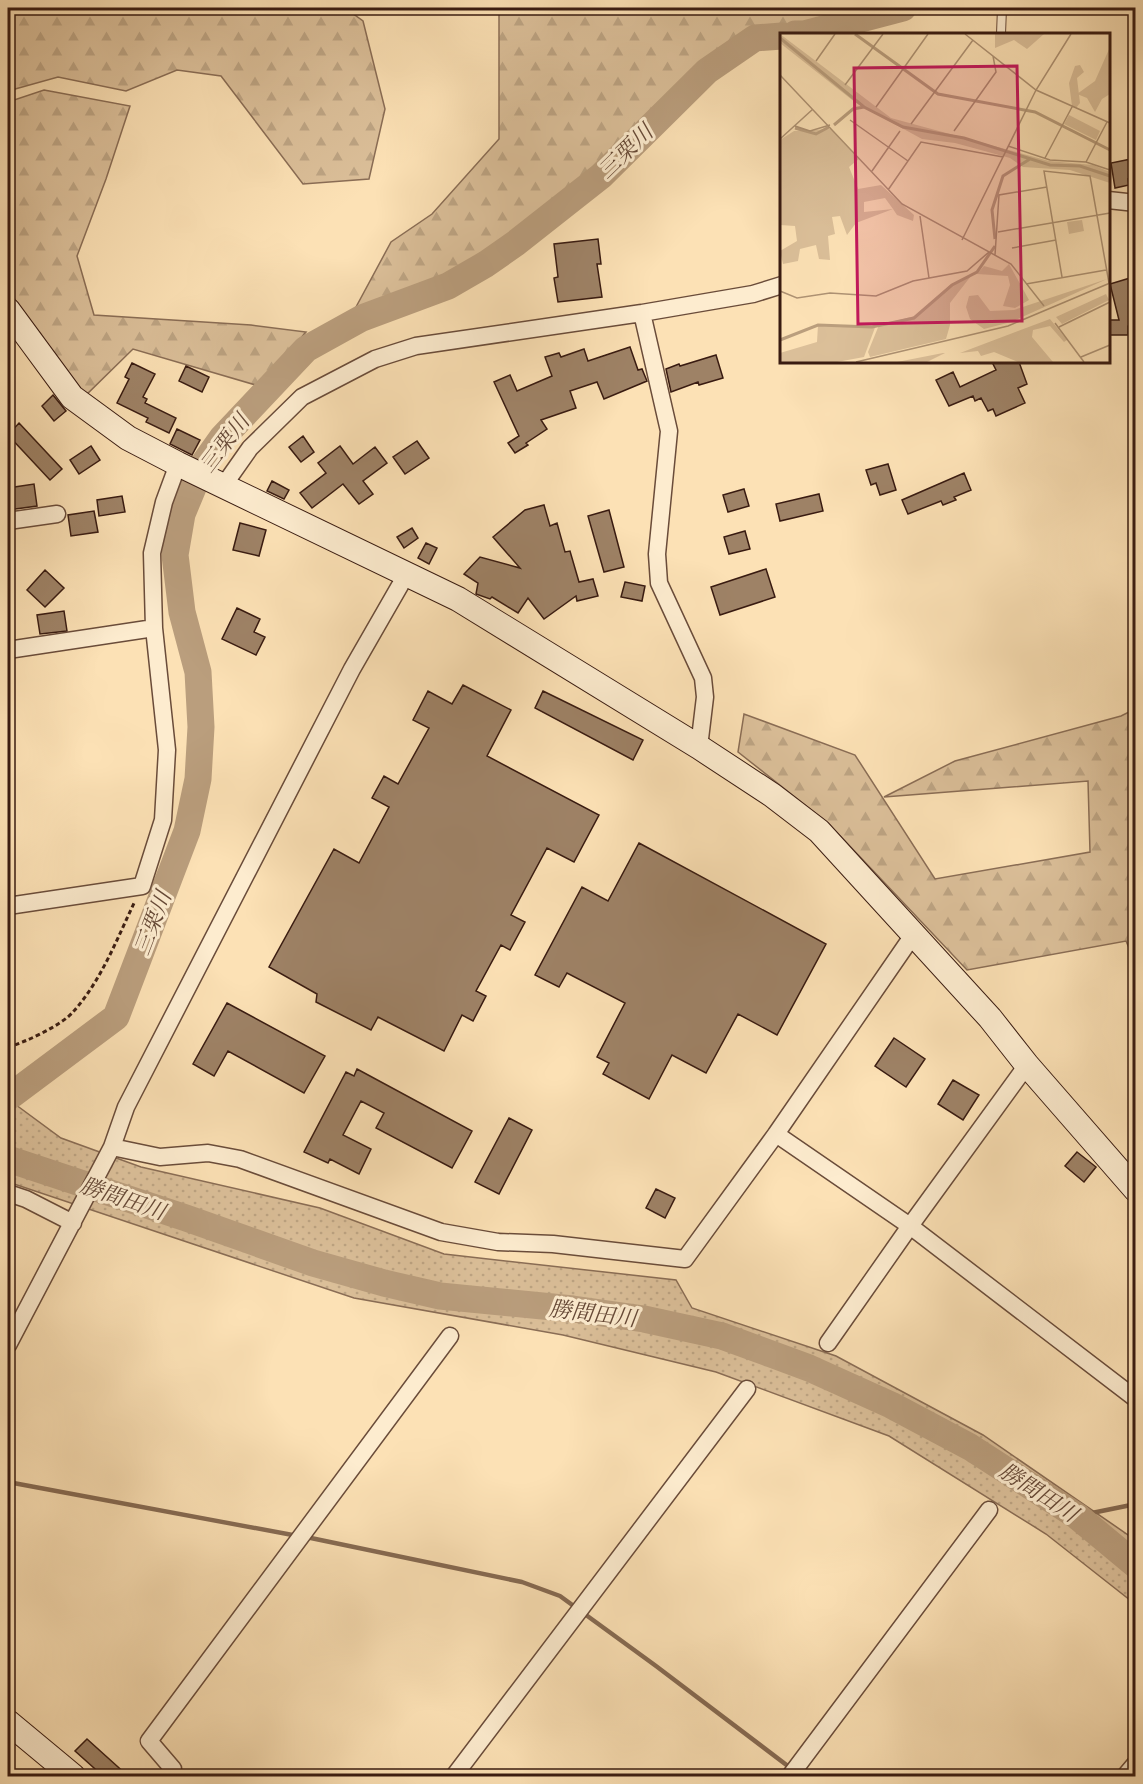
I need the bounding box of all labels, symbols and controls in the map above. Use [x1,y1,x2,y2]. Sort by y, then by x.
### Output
inset map [780,33,1110,363]
water label: 三栗川 [593,118,661,185]
water label: 三栗川 [195,408,257,478]
water label: 三栗川 [129,886,179,959]
water label: 勝間田川 [77,1172,170,1227]
water label: 勝間田川 [547,1296,640,1333]
water label: 勝間田川 [994,1458,1084,1530]

